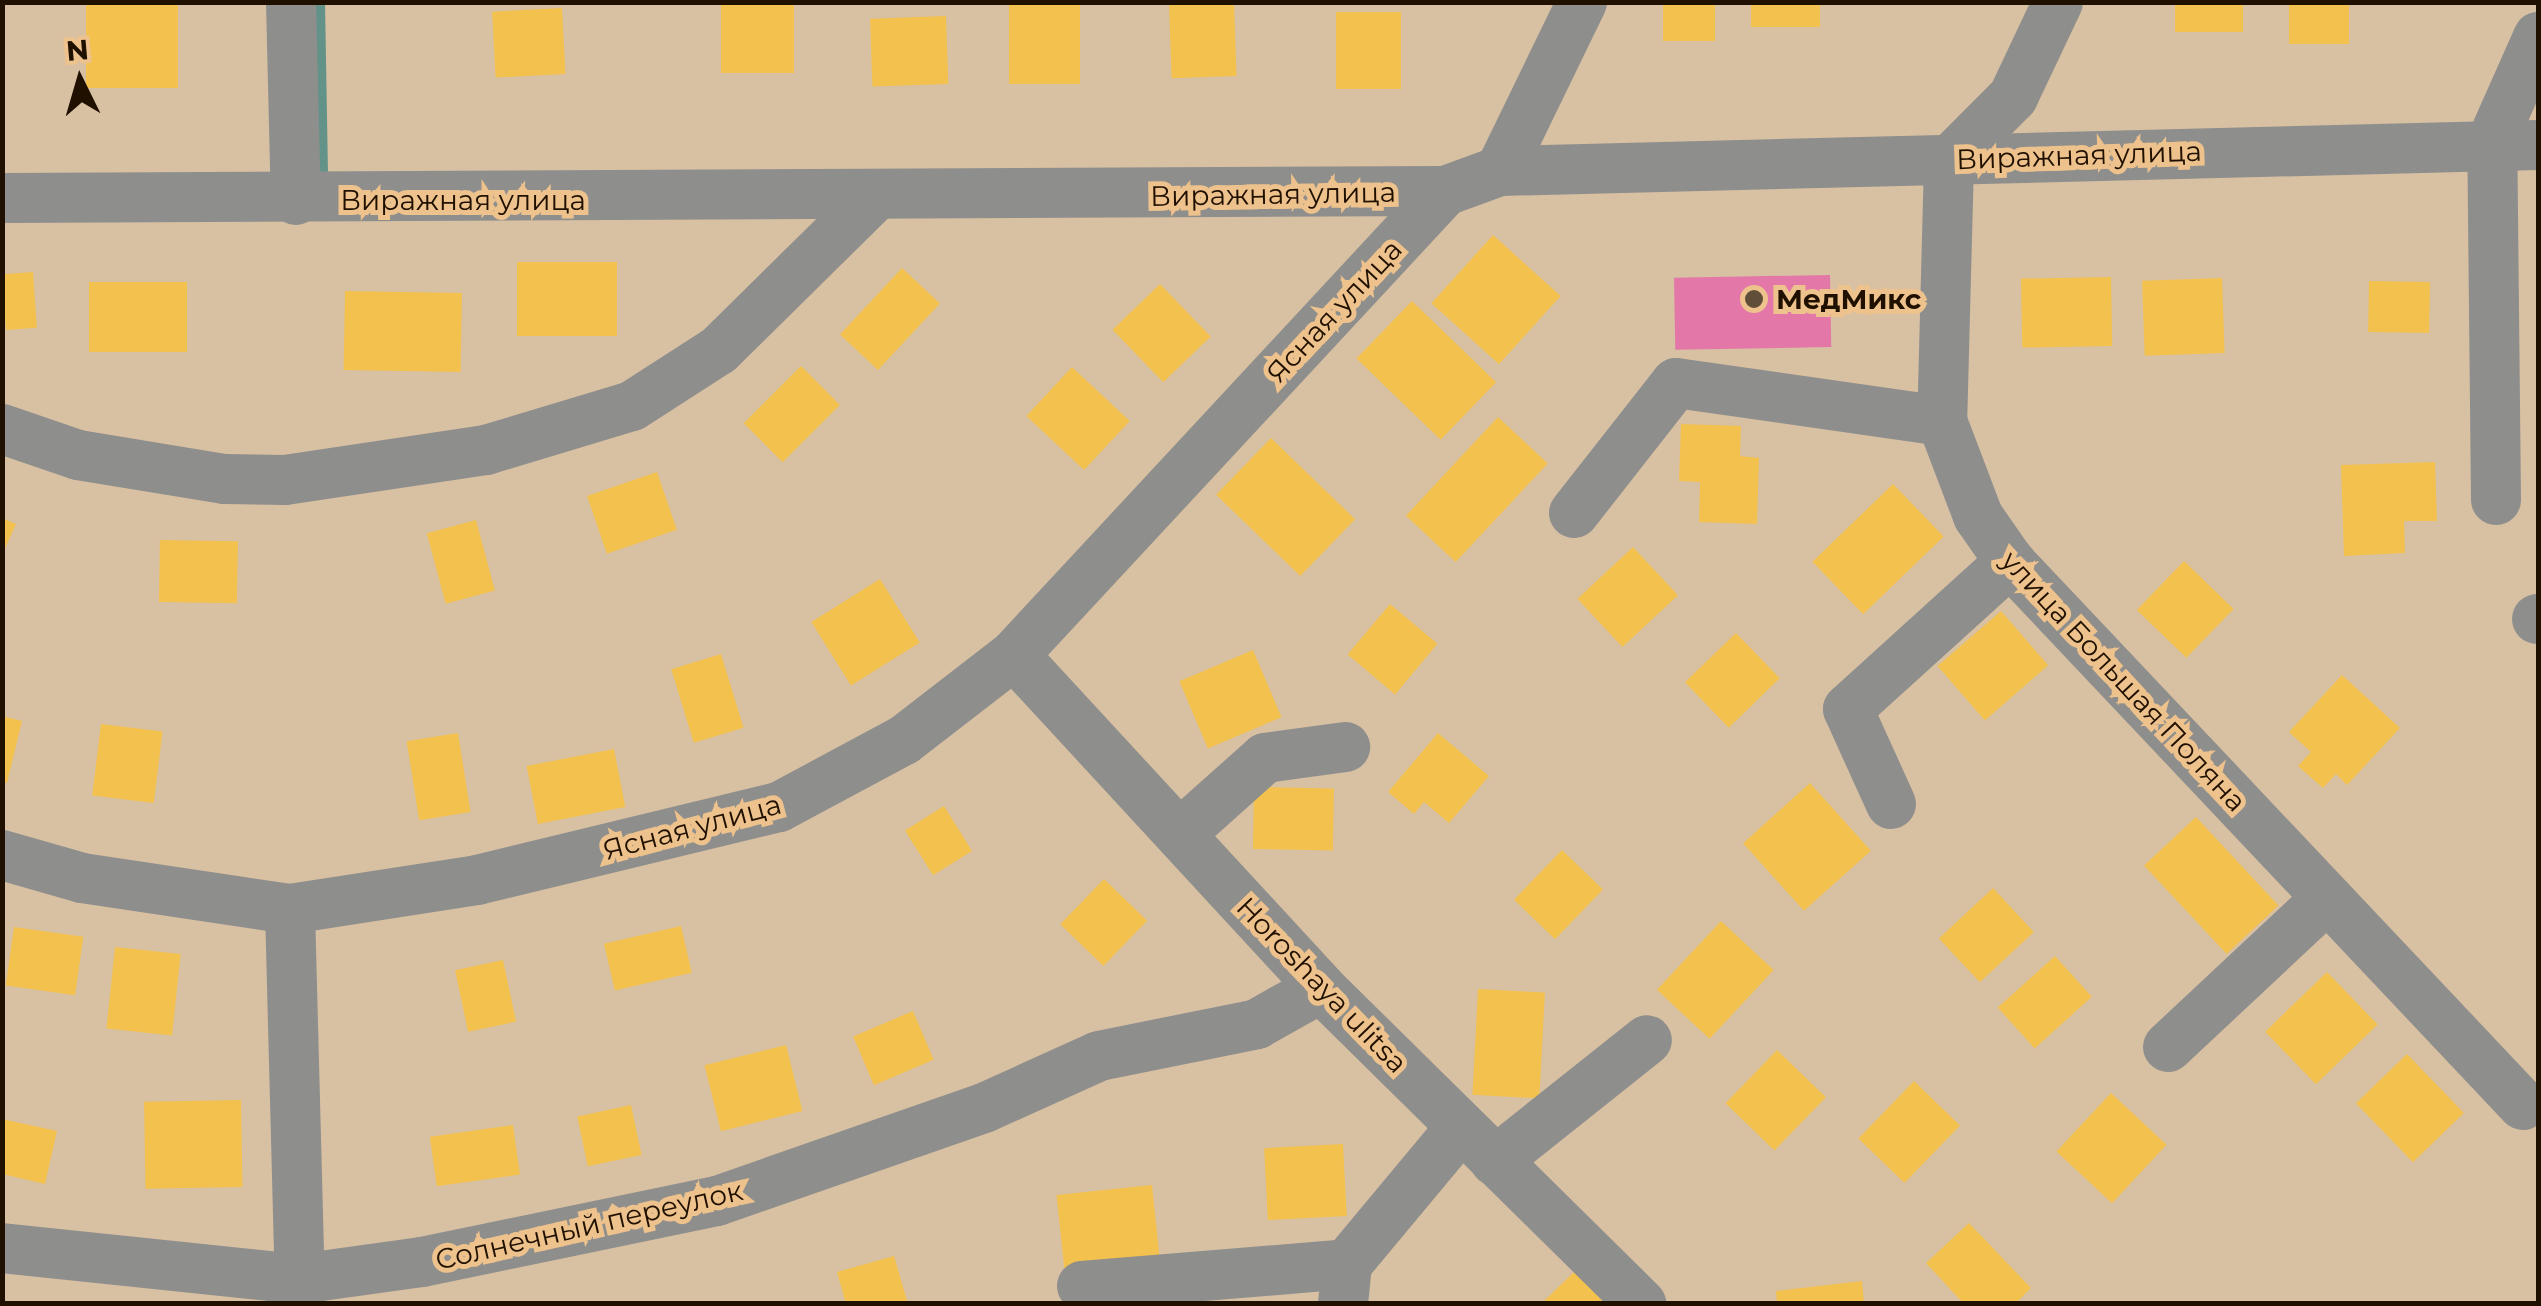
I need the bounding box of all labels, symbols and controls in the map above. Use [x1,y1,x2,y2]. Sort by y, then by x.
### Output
north arrow [30,30,130,130]
text: N [65,32,90,68]
street label: Виражная улица [1956,134,2202,176]
street label: Виражная улица [1150,175,1396,213]
street label: Виражная улица [340,183,586,217]
street label: Ясная улица [1259,233,1409,389]
place label: МедМикс [1776,282,1921,316]
marker: МедМикс [1741,286,1767,312]
street label: улица Большая Поляна [1995,544,2253,818]
street label: Ясная улица [599,787,785,867]
street label: Horoshaya ulitsa [1230,890,1414,1080]
street label: Солнечный переулок [432,1173,746,1277]

